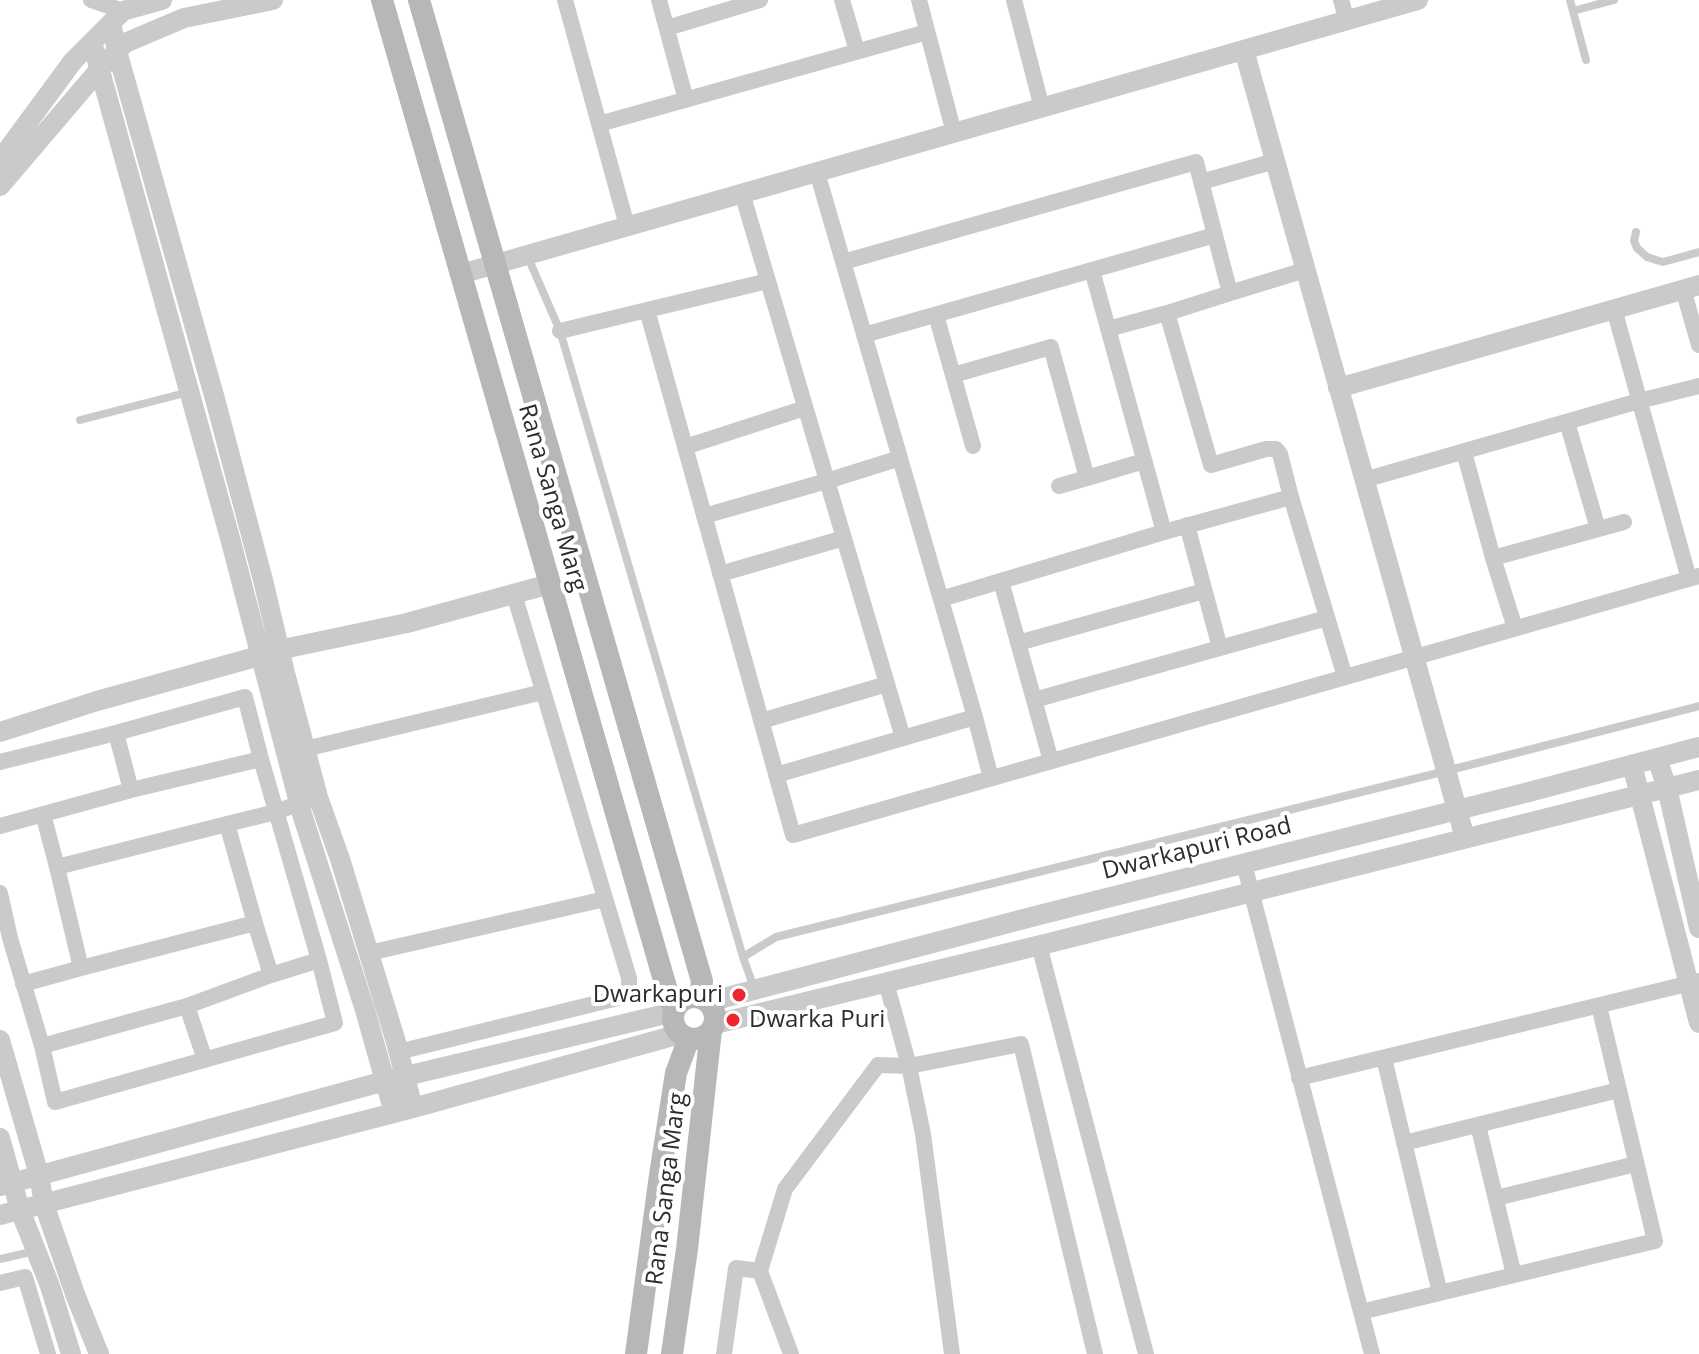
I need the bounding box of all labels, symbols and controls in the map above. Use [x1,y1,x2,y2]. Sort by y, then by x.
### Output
street label: Rana Sanga Marg [511,401,593,595]
street label: Dwarkapuri Road [1099,812,1295,886]
place label: Dwarkapuri [593,981,723,1009]
marker: Dwarkapuri [730,986,748,1004]
place label: Dwarka Puri [749,1006,885,1034]
marker: Dwarka Puri [724,1011,742,1029]
street label: Rana Sanga Marg [641,1091,693,1287]

